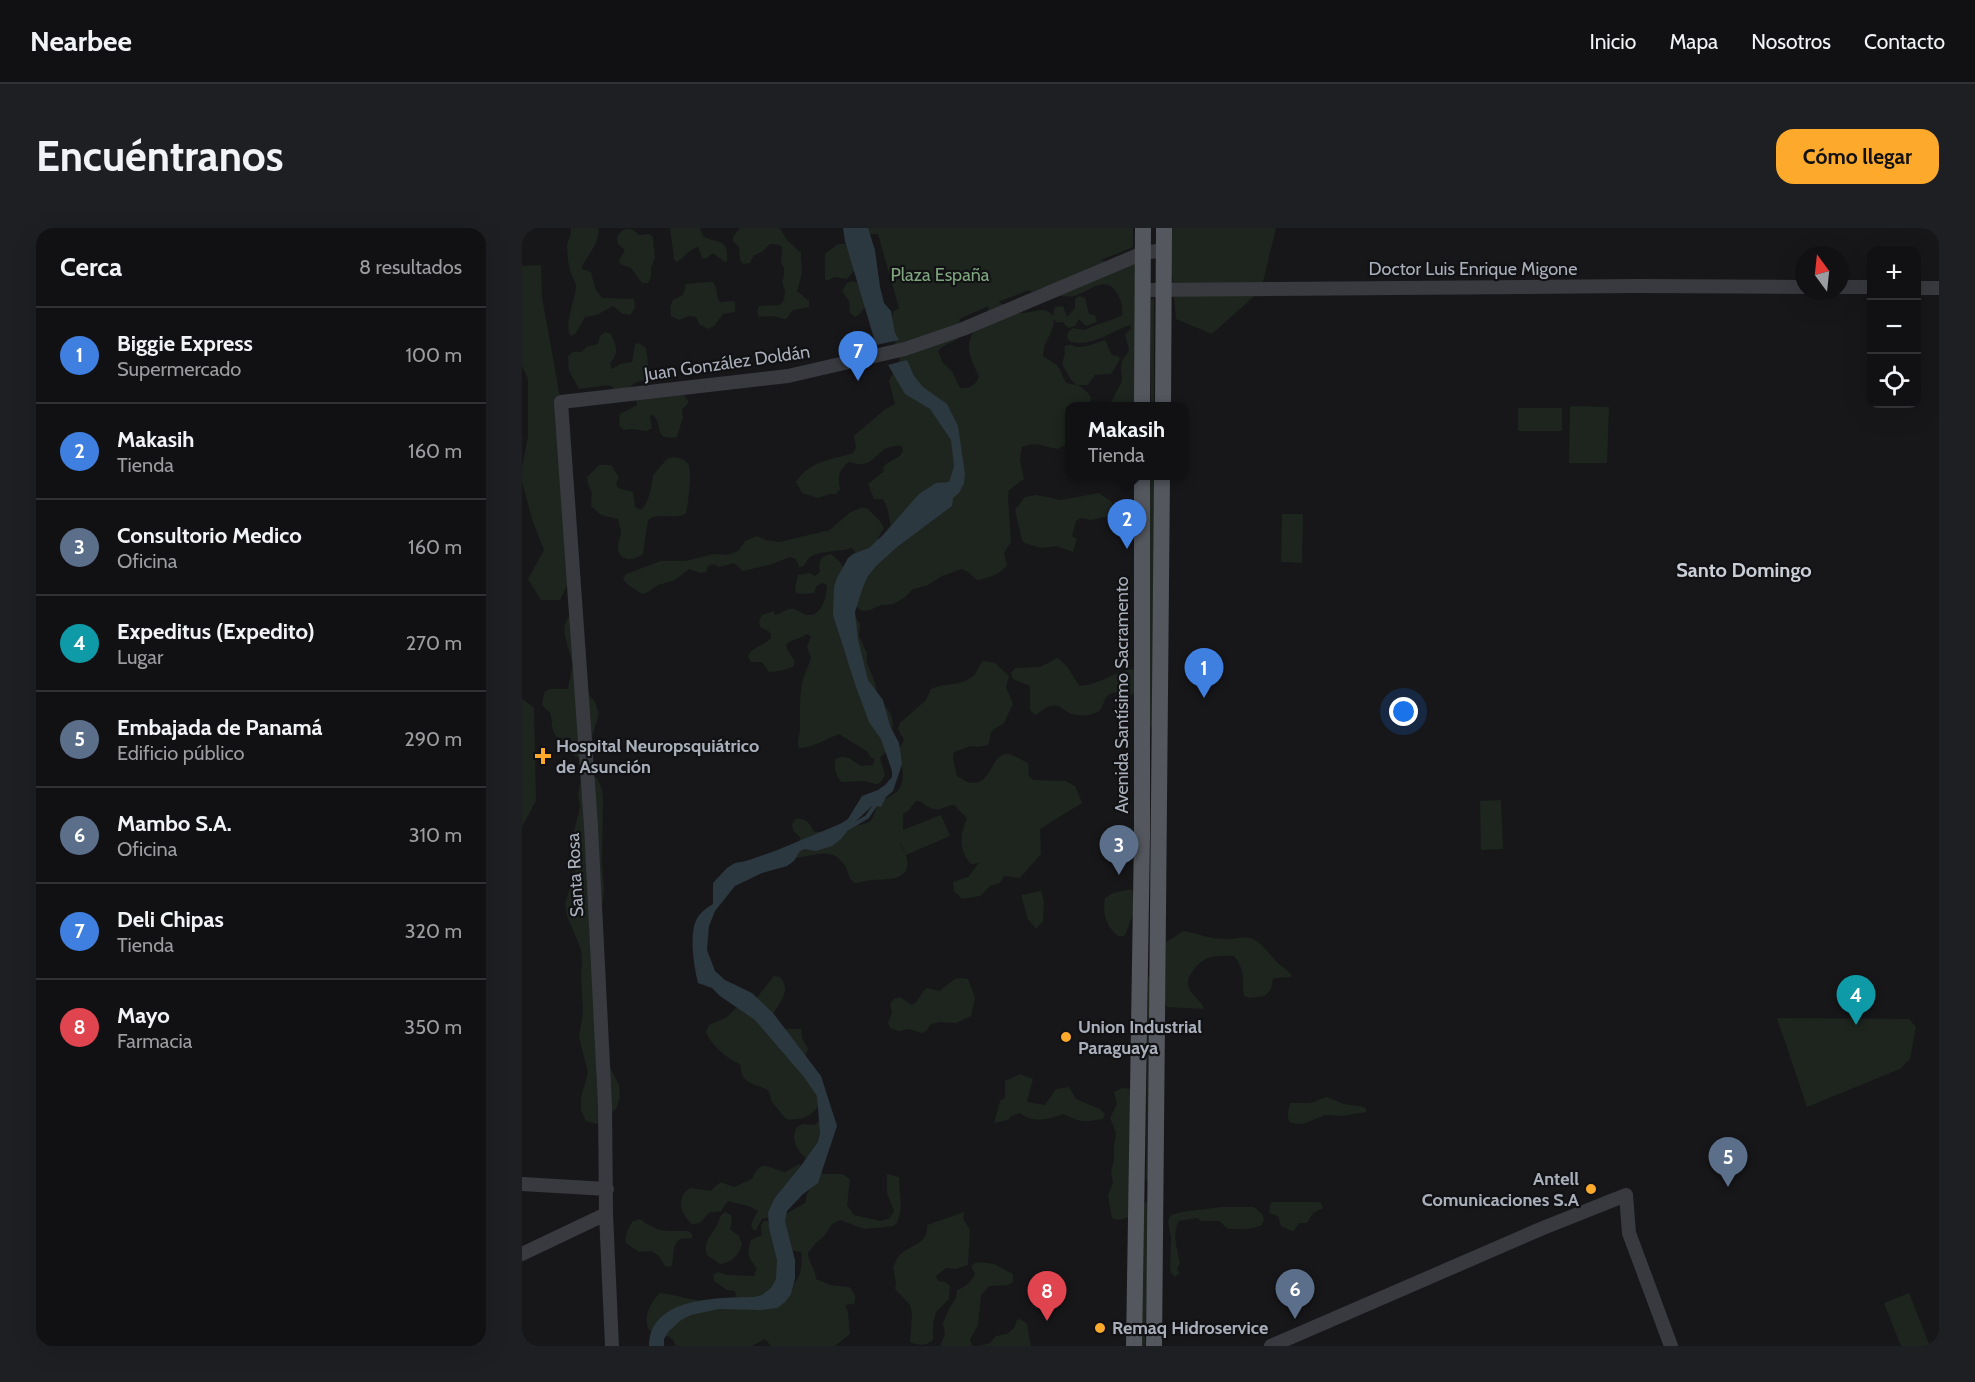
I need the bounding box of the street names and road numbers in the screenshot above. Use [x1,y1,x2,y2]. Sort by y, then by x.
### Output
street label: Doctor Luis Enrique Migone [1369,258,1577,280]
street label: Juan González Doldán [642,340,811,386]
street label: Avenida Santísimo Sacramento [1111,576,1133,814]
street label: Santa Rosa [562,832,588,918]

